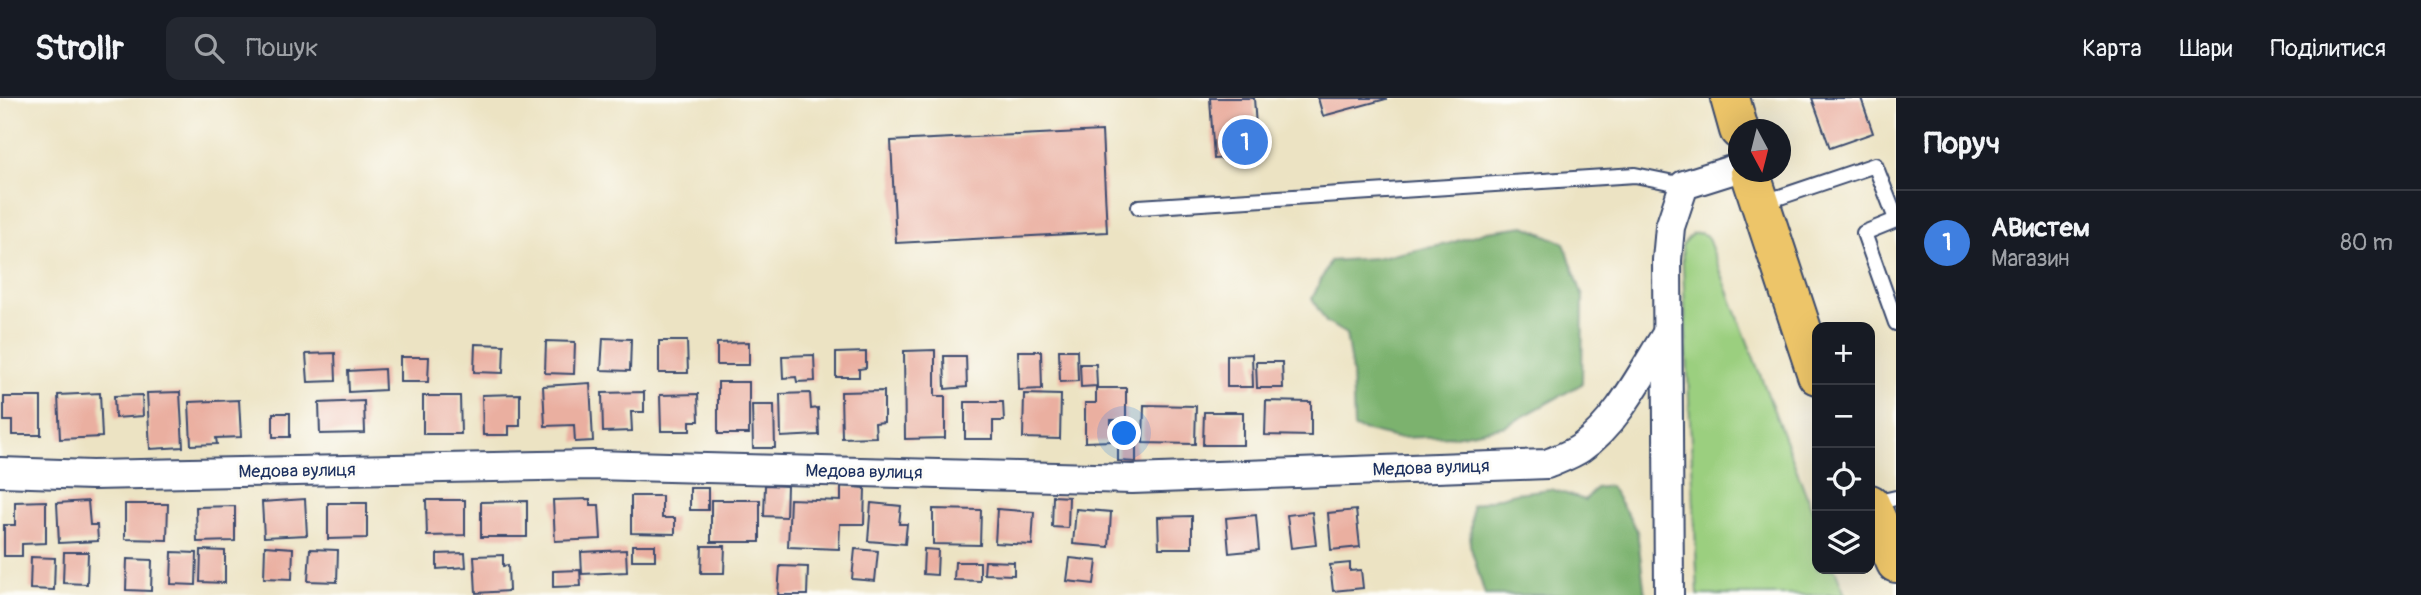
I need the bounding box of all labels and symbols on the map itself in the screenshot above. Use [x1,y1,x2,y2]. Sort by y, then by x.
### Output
pin: 1 [1222,116,1268,168]
north arrow [1728,119,1791,182]
your location [1107,416,1141,450]
street label: Медова вулиця [1372,454,1490,482]
street label: Медова вулиця [238,458,356,484]
street label: Медова вулиця [805,459,923,485]

